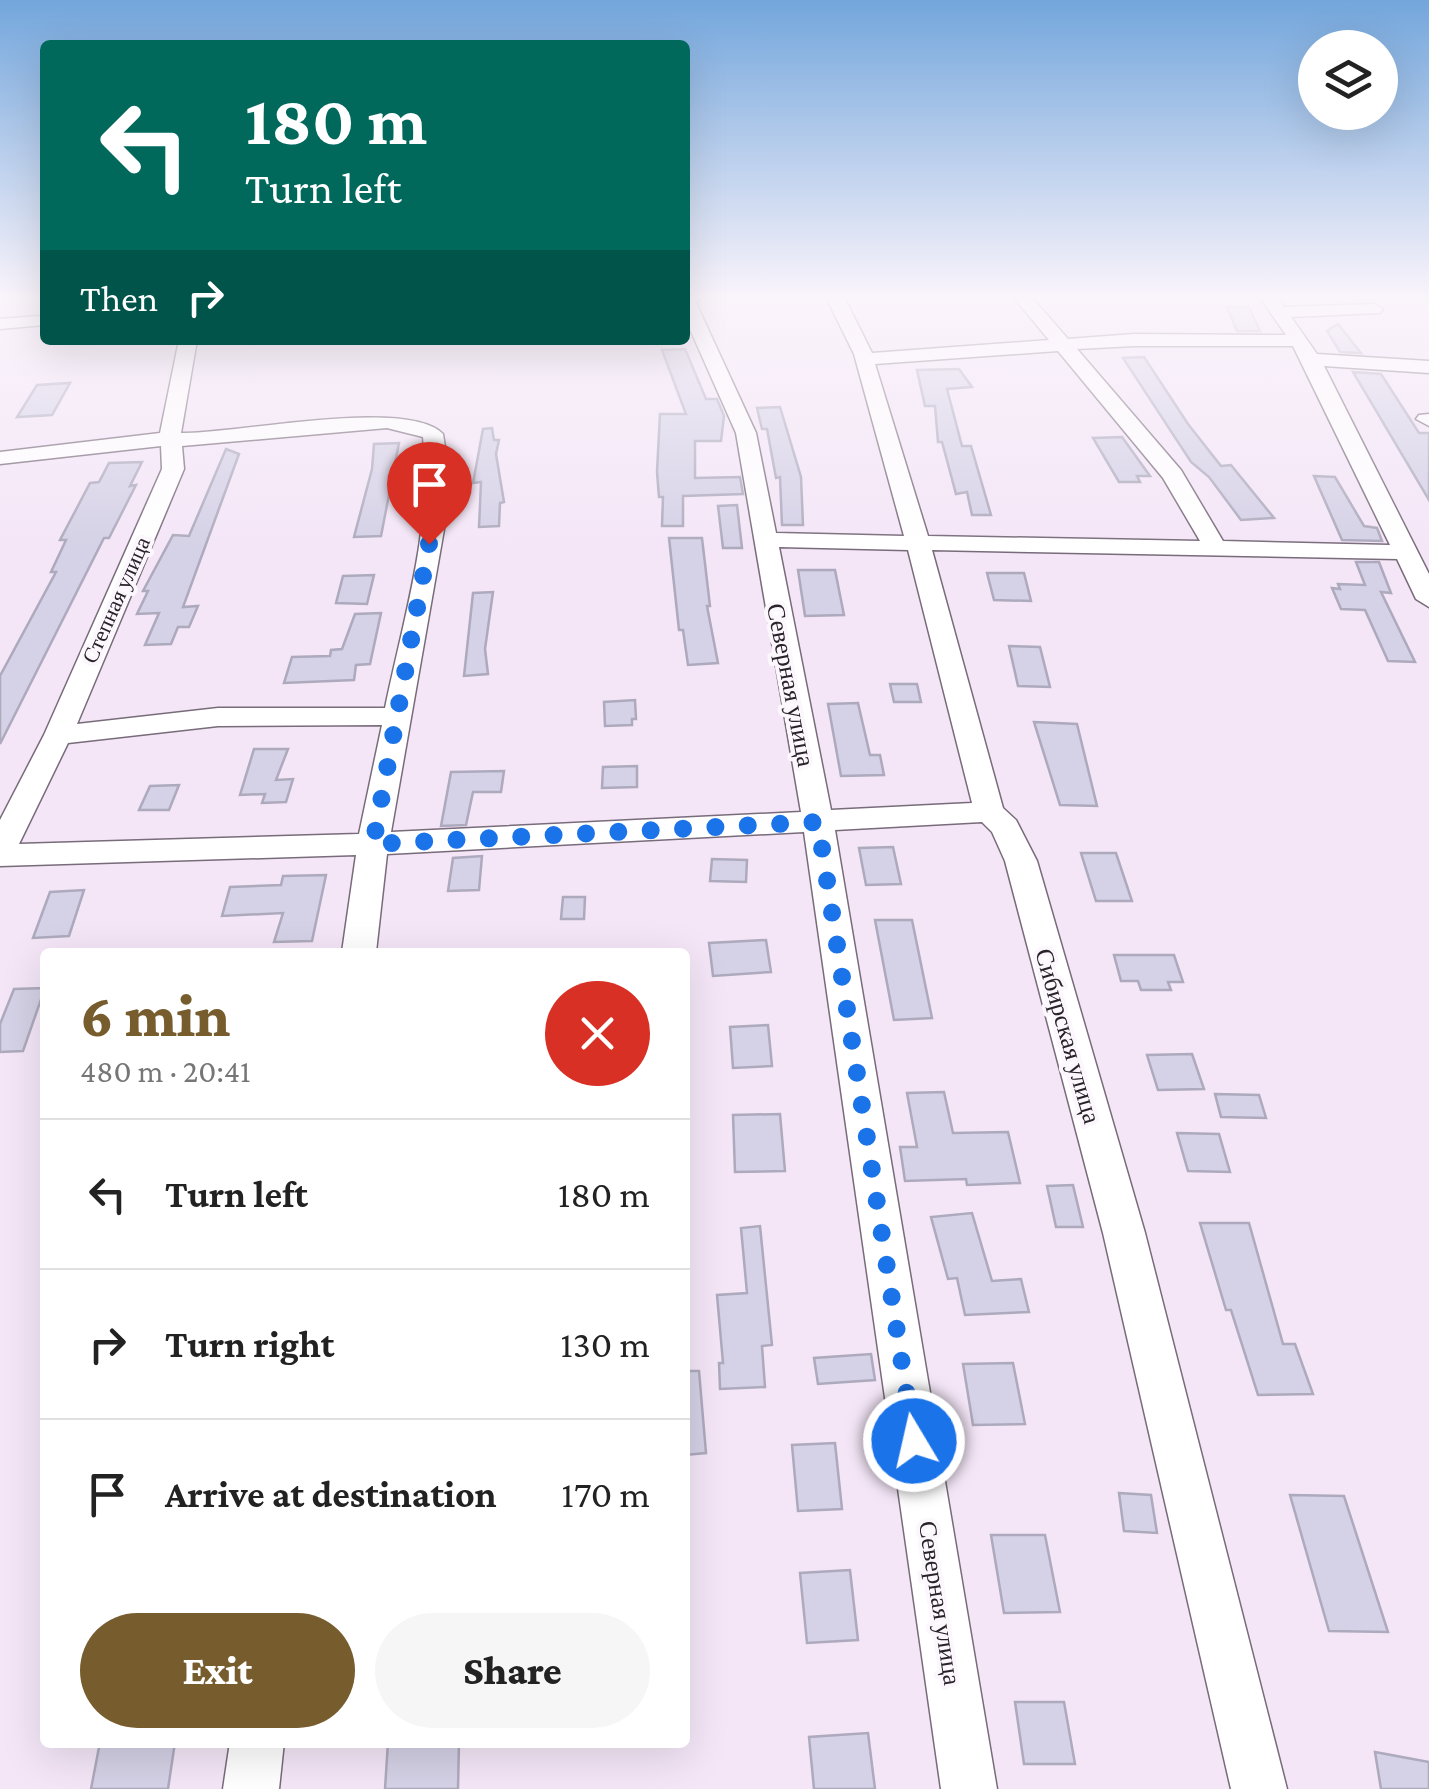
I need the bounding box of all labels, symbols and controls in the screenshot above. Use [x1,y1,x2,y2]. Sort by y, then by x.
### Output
map controls [1298,30,1398,130]
button: layers [1298,30,1398,130]
icon: left [80,80,210,210]
text: 180 m [245,81,427,159]
text: Turn left [245,163,402,213]
icon: right [178,270,233,325]
text: Then [80,277,158,319]
pin [387,442,472,545]
icon: arrive [402,457,457,512]
street label: Степная улица [77,533,155,667]
street label: Северная улица [762,601,820,769]
street label: Сибирская улица [1030,946,1106,1126]
button: close [545,981,650,1086]
text: 6 min [80,982,230,1049]
text: 480 m · 20:41 [80,1053,251,1089]
icon: left [80,1167,135,1222]
text: Turn left [165,1173,308,1215]
text: 180 m [558,1173,650,1215]
icon: right [80,1317,135,1372]
text: Turn right [165,1323,334,1365]
text: 130 m [560,1323,650,1365]
position arrow [862,1389,966,1493]
icon: arrive [80,1467,135,1522]
text: Arrive at destination [165,1473,497,1515]
text: 170 m [561,1473,650,1515]
street label: Северная улица [914,1519,966,1687]
button: Exit [80,1613,355,1728]
button: Share [375,1613,650,1728]

